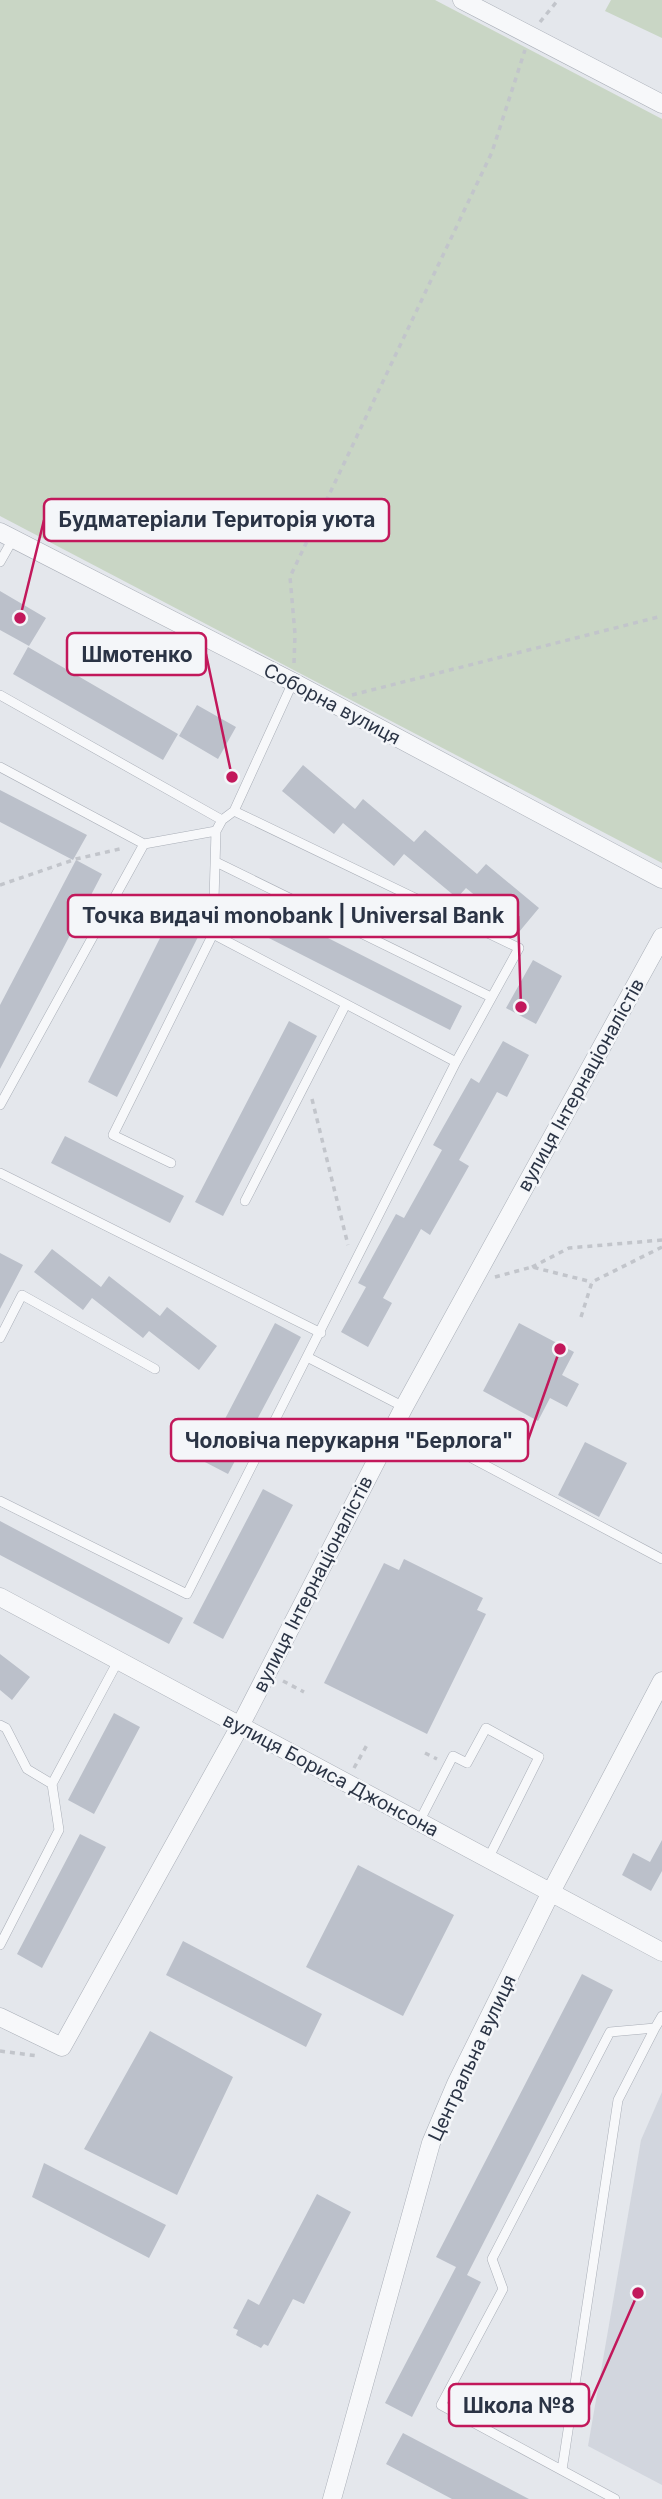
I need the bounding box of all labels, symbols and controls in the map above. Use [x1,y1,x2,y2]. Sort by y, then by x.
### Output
callout: Будматеріали Територія уюта [44,499,389,541]
text: Будматеріали Територія уюта [59,507,375,532]
callout: Шмотенко [67,633,206,675]
text: Шмотенко [81,642,193,667]
street label: Соборна вулиця [260,658,404,750]
callout: Точка видачі monobank | Universal Bank [68,895,518,937]
text: Точка видачі monobank | Universal Bank [82,902,505,928]
street label: вулиця Інтернаціоналістів [513,975,649,1195]
callout: Чоловіча перукарня "Берлога" [171,1419,528,1461]
text: Чоловіча перукарня "Берлога" [185,1428,513,1453]
street label: вулиця Інтернаціоналістів [248,1472,378,1696]
street label: вулиця Бориса Джонсона [219,1708,443,1842]
street label: Центральна вулиця [423,1971,521,2145]
callout: Школа №8 [449,2384,589,2426]
text: Школа №8 [463,2393,575,2418]

